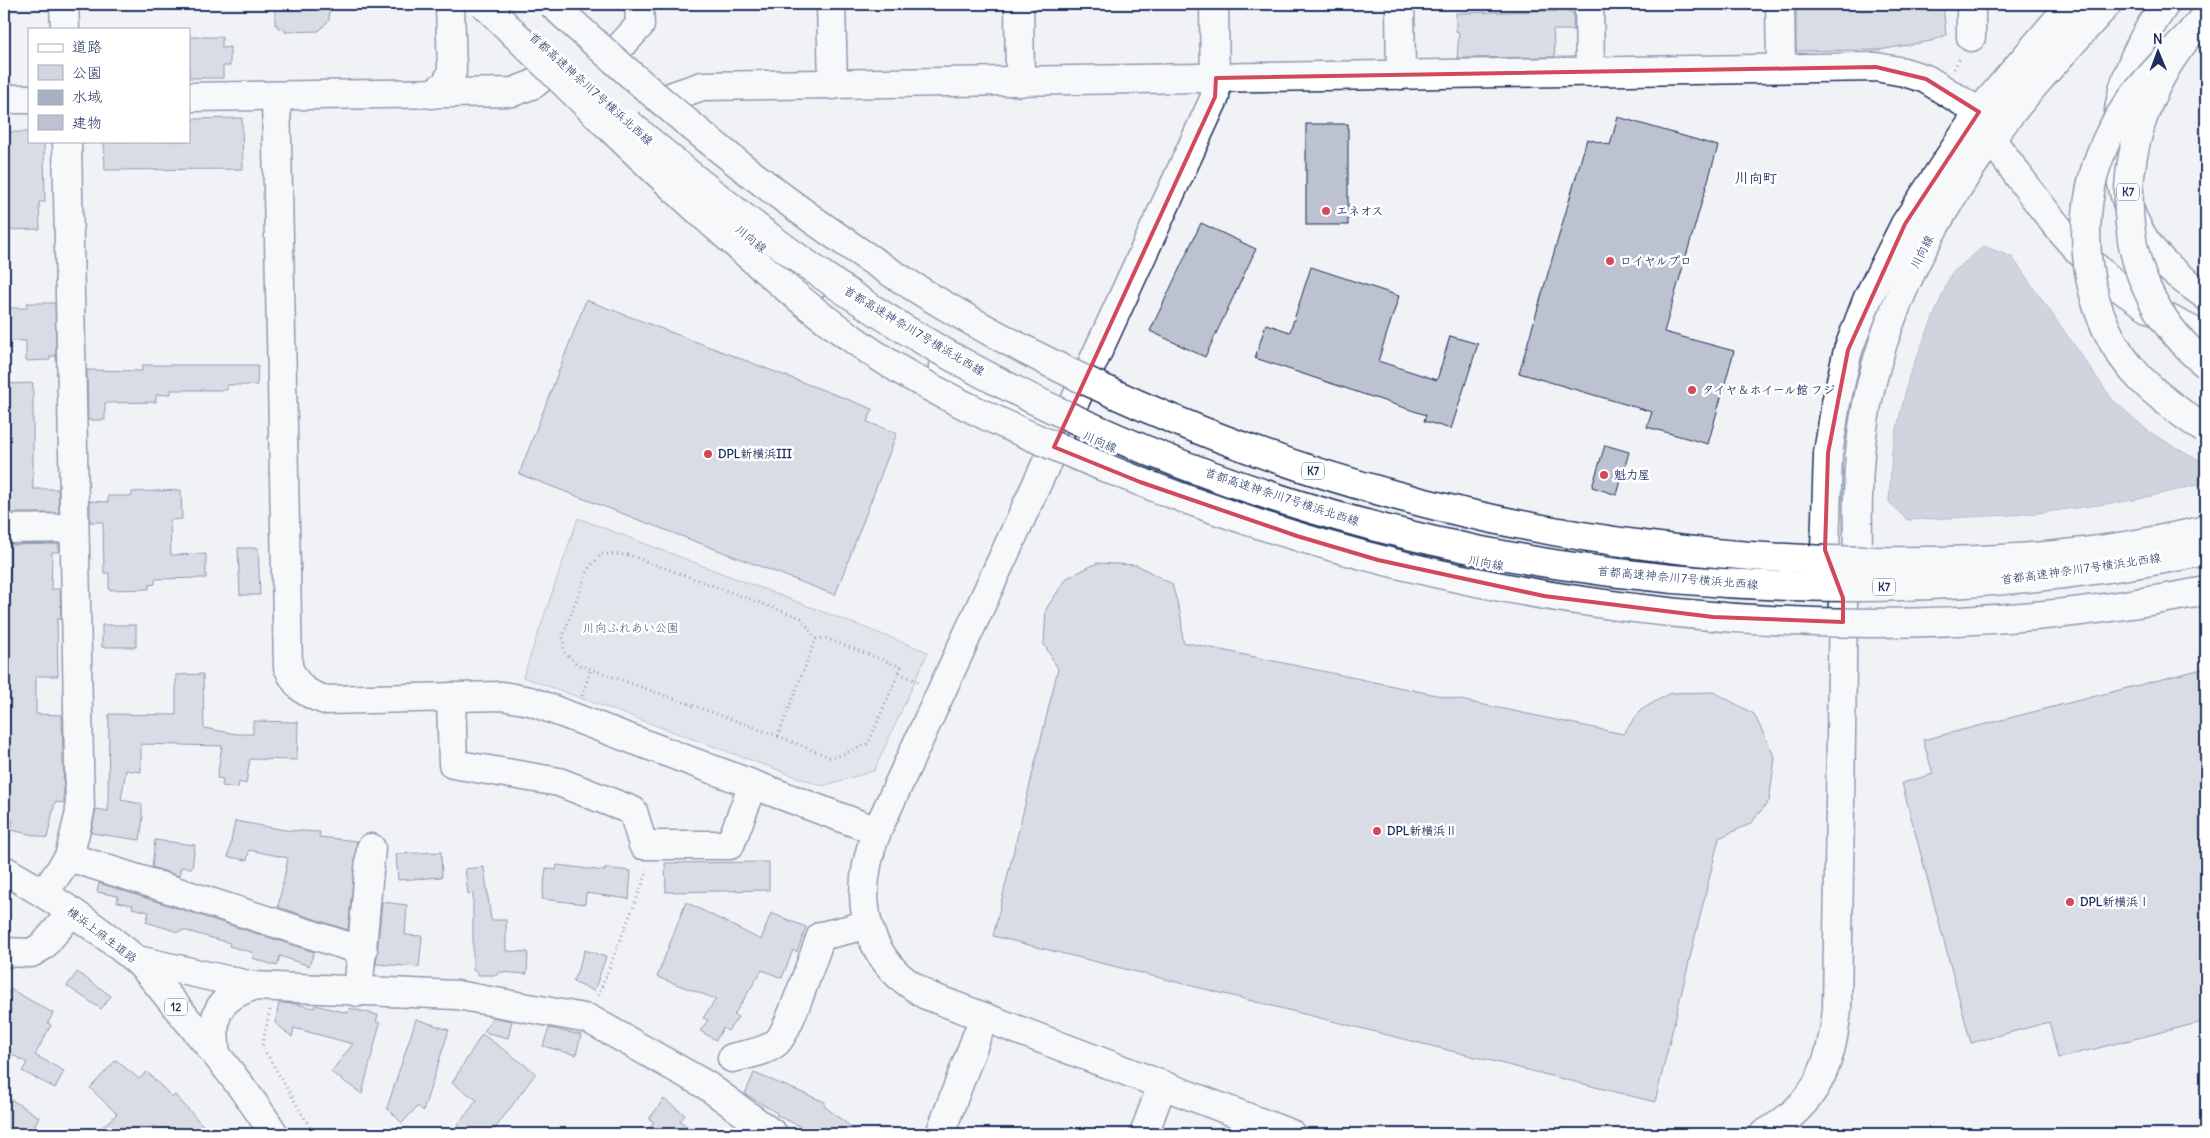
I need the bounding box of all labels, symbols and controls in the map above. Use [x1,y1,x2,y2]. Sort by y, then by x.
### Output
legend [28,28,190,142]
north arrow [2132,28,2182,78]
street label: 首都高速神奈川7号横浜北西線 [526,29,657,148]
text: N [2153,30,2163,48]
text: 道路 [72,37,102,56]
text: 公園 [72,63,102,82]
text: 水域 [72,87,102,106]
text: 建物 [72,113,102,132]
district label: 川向町 [1735,169,1777,187]
road number: K7 [2117,183,2139,200]
place label: エネオス [1336,203,1383,218]
marker: エネオス [1320,205,1332,217]
street label: 川向線 [733,221,770,256]
street label: 川向線 [1907,232,1936,271]
place label: ロイヤルプロ [1620,253,1692,268]
marker: ロイヤルプロ [1604,255,1616,267]
street label: 首都高速神奈川7号横浜北西線 [841,282,988,379]
place label: タイヤ＆ホイール館 フジ [1702,382,1835,397]
marker: タイヤ＆ホイール館 フジ [1686,384,1698,396]
street label: 川向線 [1081,427,1120,456]
place label: DPL新横浜III [718,446,793,461]
marker: DPL新横浜III [702,448,714,460]
road number: K7 [1302,462,1324,480]
street label: 首都高速神奈川7号横浜北西線 [1203,464,1361,529]
place label: 魁力屋 [1614,467,1650,482]
marker: 魁力屋 [1598,469,1610,481]
street label: 首都高速神奈川7号横浜北西線 [2000,550,2162,587]
street label: 川向線 [1467,552,1505,573]
street label: 首都高速神奈川7号横浜北西線 [1597,563,1759,592]
road number: K7 [1873,578,1895,596]
park label: 川向ふれあい公園 [583,620,679,635]
place label: DPL新横浜Ⅱ [1387,823,1457,838]
marker: DPL新横浜Ⅱ [1371,825,1383,837]
place label: DPL新横浜Ⅰ [2080,894,2150,909]
marker: DPL新横浜Ⅰ [2064,896,2076,908]
street label: 横浜上麻生道路 [64,903,140,966]
road number: 12 [165,999,187,1016]

